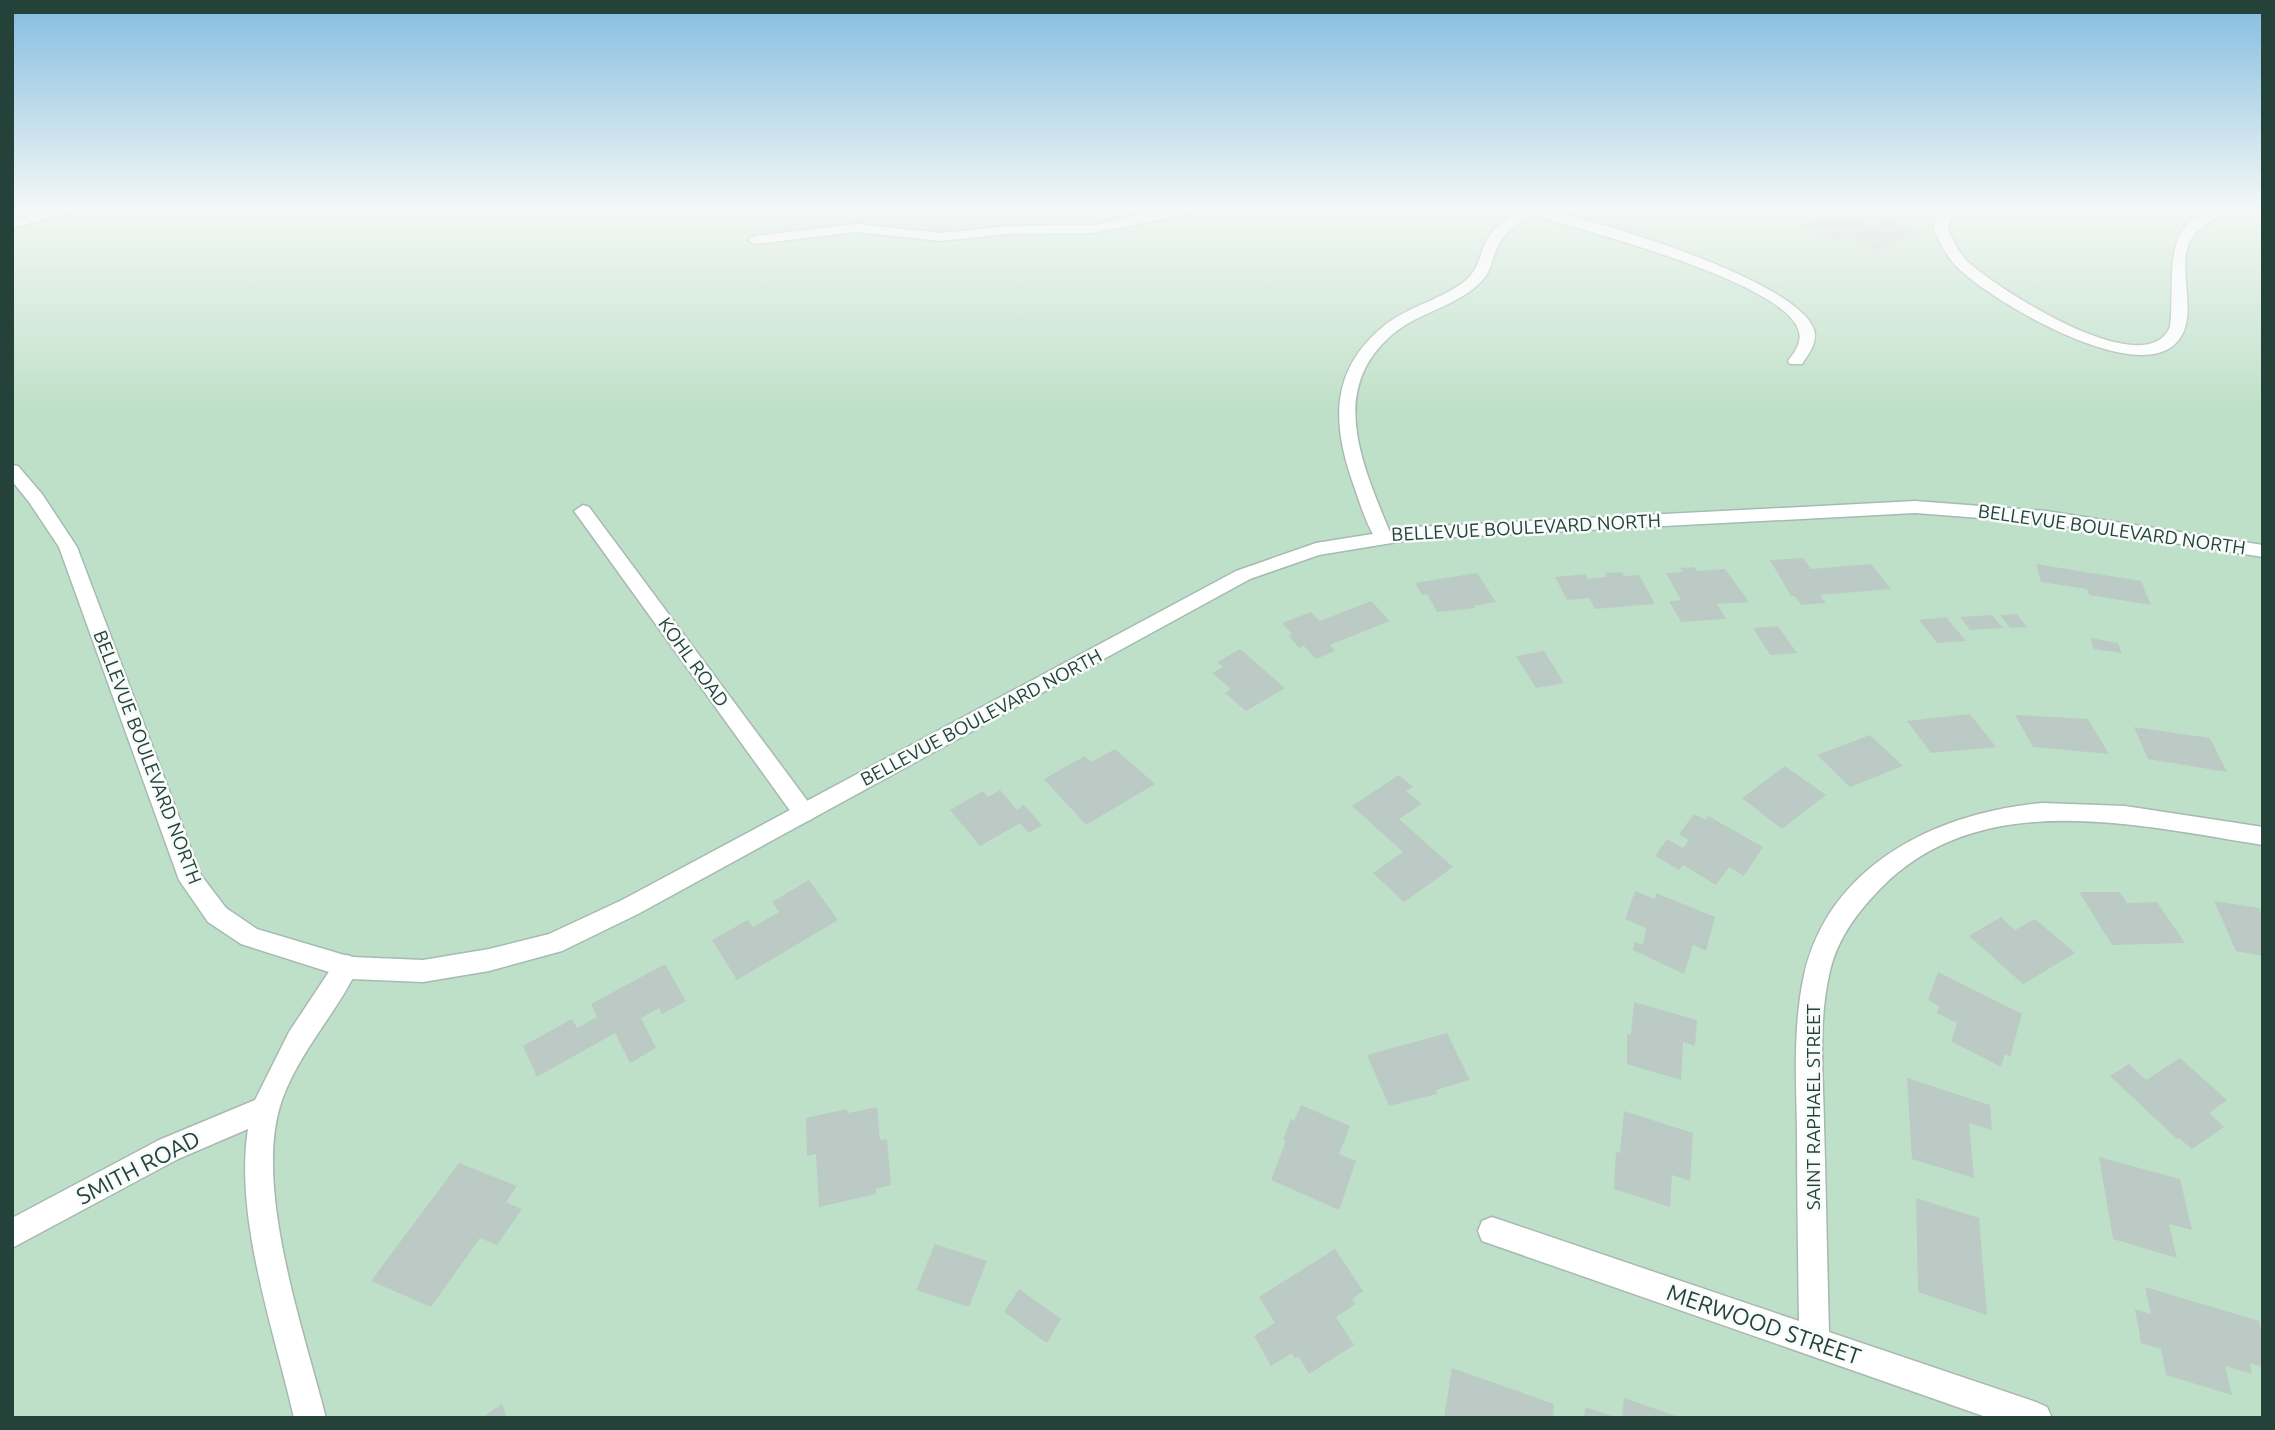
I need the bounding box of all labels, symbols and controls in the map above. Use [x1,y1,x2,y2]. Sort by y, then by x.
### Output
street label: BELLEVUE BOULEVARD NORTH [1977,499,2247,559]
street label: BELLEVUE BOULEVARD NORTH [1391,509,1661,545]
street label: KOHL ROAD [654,613,734,711]
street label: BELLEVUE BOULEVARD NORTH [89,627,207,887]
street label: BELLEVUE BOULEVARD NORTH [857,644,1105,790]
street label: SAINT RAPHAEL STREET [1802,1003,1824,1210]
street label: SMITH ROAD [72,1125,204,1209]
street label: MERWOOD STREET [1664,1279,1864,1369]

